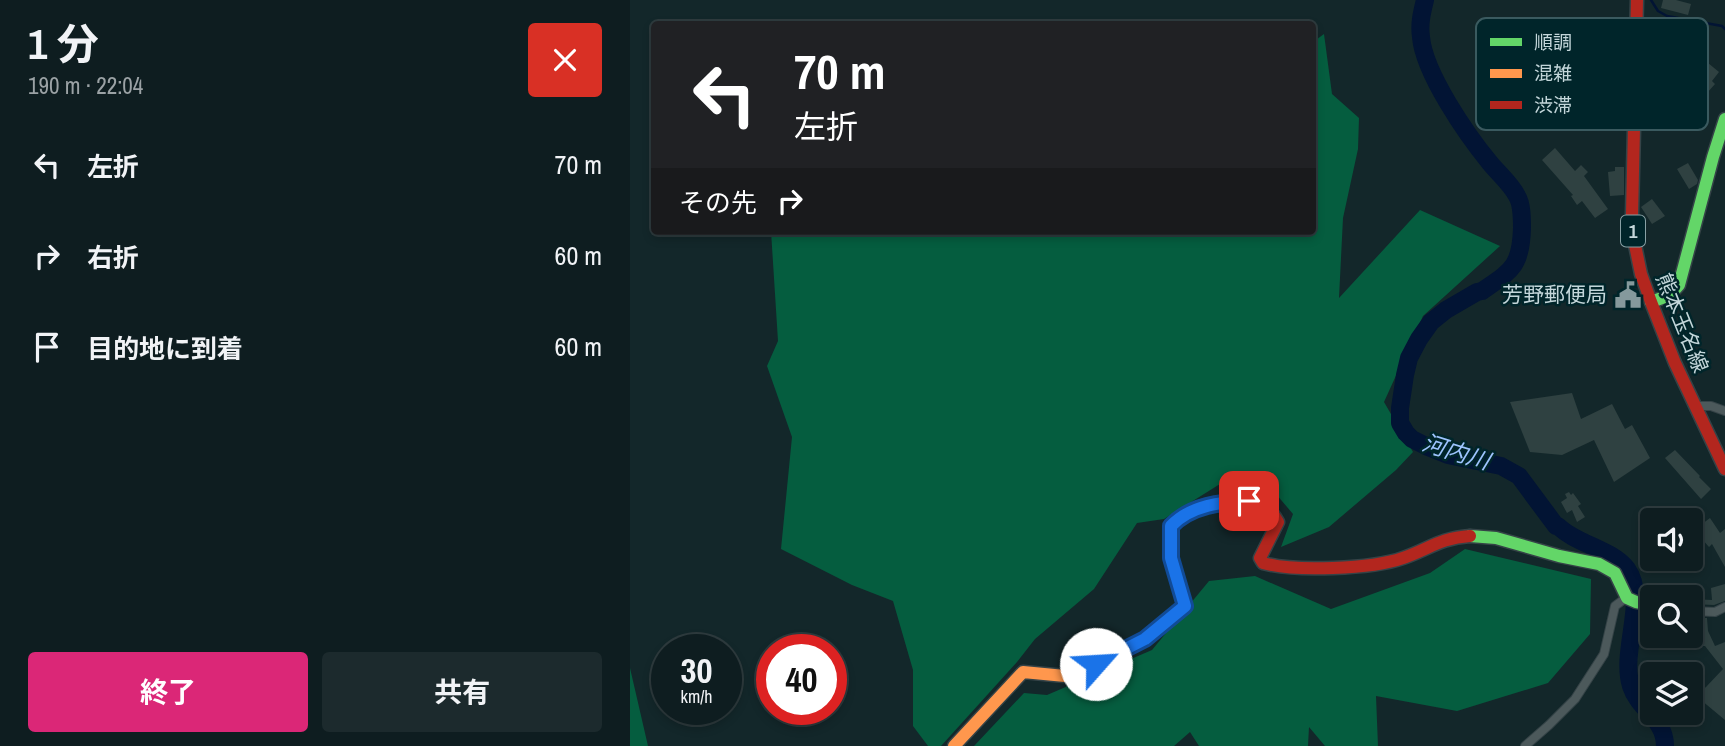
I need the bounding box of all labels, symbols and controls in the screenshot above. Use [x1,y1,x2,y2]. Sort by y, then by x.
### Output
text: 1 分 [28,16,99,72]
legend [1476,18,1708,130]
button: close [528,23,602,97]
text: 順調 [1534,29,1572,55]
text: 70 m [794,38,886,104]
icon: left [679,49,770,140]
text: 混雑 [1534,60,1572,86]
text: 190 m · 22:04 [28,70,143,101]
text: 渋滞 [1534,92,1572,118]
text: 左折 [794,105,858,148]
icon: left [28,146,66,184]
text: 70 m [555,147,602,182]
text: 左折 [87,149,139,184]
icon: right [771,182,809,220]
text: その先 [679,185,757,220]
road number: 1 [1621,216,1645,246]
icon: right [28,237,66,275]
text: 60 m [555,238,602,273]
text: 右折 [87,240,139,275]
street label: 熊本玉名線 [1649,269,1716,377]
place label: 芳野郵便局 [1502,280,1607,309]
public building icon: 芳野郵便局 [1613,280,1643,310]
icon: arrive [28,328,66,366]
text: 60 m [555,329,602,364]
text: 目的地に到着 [87,331,243,366]
water label: 河内川 [1419,427,1497,477]
pin [1219,471,1279,531]
icon: arrive [1230,482,1268,520]
map controls [1640,508,1703,725]
button: sound [1640,508,1703,571]
button: search [1640,585,1703,648]
position arrow [1059,627,1133,701]
speed limit sign: 40 [756,634,847,725]
text: 30 [681,647,712,694]
button: 終了 [28,652,308,732]
button: 共有 [322,652,602,732]
button: layers [1640,662,1703,725]
text: km/h [681,684,713,709]

